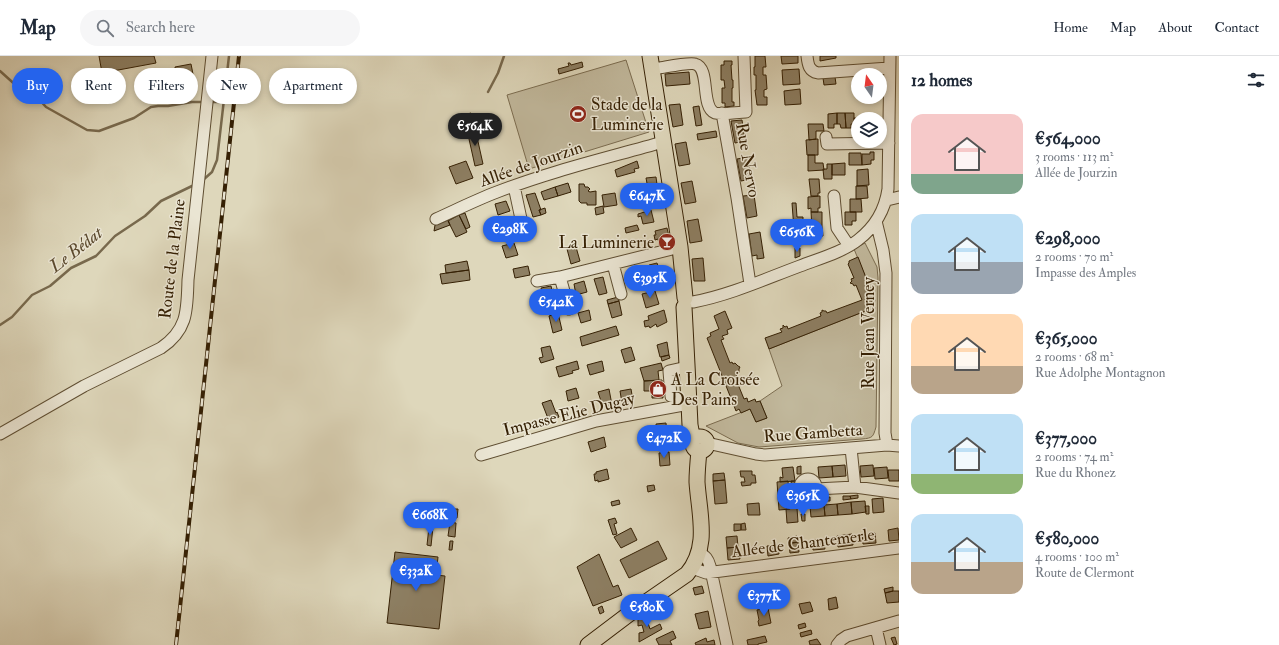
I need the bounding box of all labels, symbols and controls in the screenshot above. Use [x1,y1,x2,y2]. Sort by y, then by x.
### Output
search box [80,10,360,46]
text: Map [20,16,56,40]
icon: search [94,17,116,39]
text: Search here [126,18,195,37]
text: Home [1053,19,1088,36]
text: Map [1110,19,1136,36]
text: About [1158,19,1192,36]
text: Contact [1214,19,1259,36]
chip: Buy [12,68,63,104]
chip: Rent [71,68,126,104]
chip: Filters [134,68,198,104]
chip: New [206,68,261,104]
chip: Apartment [269,68,357,104]
north arrow [851,68,887,104]
map controls [851,68,887,148]
icon: filters [1245,69,1267,91]
text: 12 homes [911,70,972,91]
place label: Stade de la Luminerie [591,94,664,135]
sports icon: Stade de la Luminerie [568,104,588,124]
button: layers [851,112,887,148]
pin: €564K [447,113,503,147]
text: €564K [457,118,493,134]
street label: Rue Nervo [731,121,765,199]
text: €564,000 [1035,128,1101,149]
icon: home [943,130,991,178]
street label: Allée de Jourzin [476,136,586,193]
text: 3 rooms · 113 m² [1035,149,1113,165]
text: Allée de Jourzin [1035,165,1117,181]
pin: €647K [619,183,675,217]
text: €647K [629,188,665,204]
street label: Route de la Plaine [154,198,190,320]
pin: €298K [482,216,538,250]
pin: €656K [769,219,825,253]
water label: Le Bédat [44,221,108,279]
text: €298K [492,221,528,237]
text: €656K [779,224,815,240]
text: €298,000 [1035,228,1100,249]
icon: home [943,230,991,278]
place label: La Luminerie [559,232,654,253]
bar icon: La Luminerie [657,232,677,252]
text: 2 rooms · 70 m² [1035,249,1113,265]
pin: €395K [622,265,678,299]
text: Impasse des Amples [1035,265,1136,281]
text: €395K [633,270,667,286]
street label: Rue Jean Verney [858,277,880,389]
pin: €542K [528,289,584,323]
text: €542K [538,294,574,310]
text: €365,000 [1035,328,1097,349]
icon: home [943,330,991,378]
text: 2 rooms · 68 m² [1035,349,1113,365]
text: Rue Adolphe Montagnon [1035,365,1166,381]
place label: A La Croisée Des Pains [670,369,760,410]
shop icon: A La Croisée Des Pains [648,379,668,399]
street label: Impasse Elie Dugay [501,387,638,441]
street label: Rue Gambetta [763,419,864,447]
pin: €472K [636,425,692,459]
text: €377,000 [1035,428,1097,449]
text: €472K [646,430,682,446]
icon: home [943,430,991,478]
text: 2 rooms · 74 m² [1035,449,1113,465]
text: Rue du Rhonez [1035,465,1116,481]
pin: €365K [775,483,831,517]
text: €365K [786,488,820,504]
pin: €668K [402,502,458,536]
text: €668K [412,507,448,523]
street label: Allée de Chantemerle [729,524,876,562]
text: €580,000 [1035,528,1099,549]
icon: home [943,530,991,578]
text: 4 rooms · 100 m² [1035,549,1119,565]
pin: €332K [388,558,444,592]
text: €332K [399,563,433,579]
text: Route de Clermont [1035,565,1134,581]
pin: €377K [736,583,792,617]
text: €377K [747,588,781,604]
pin: €580K [619,594,675,628]
text: €580K [629,599,665,615]

